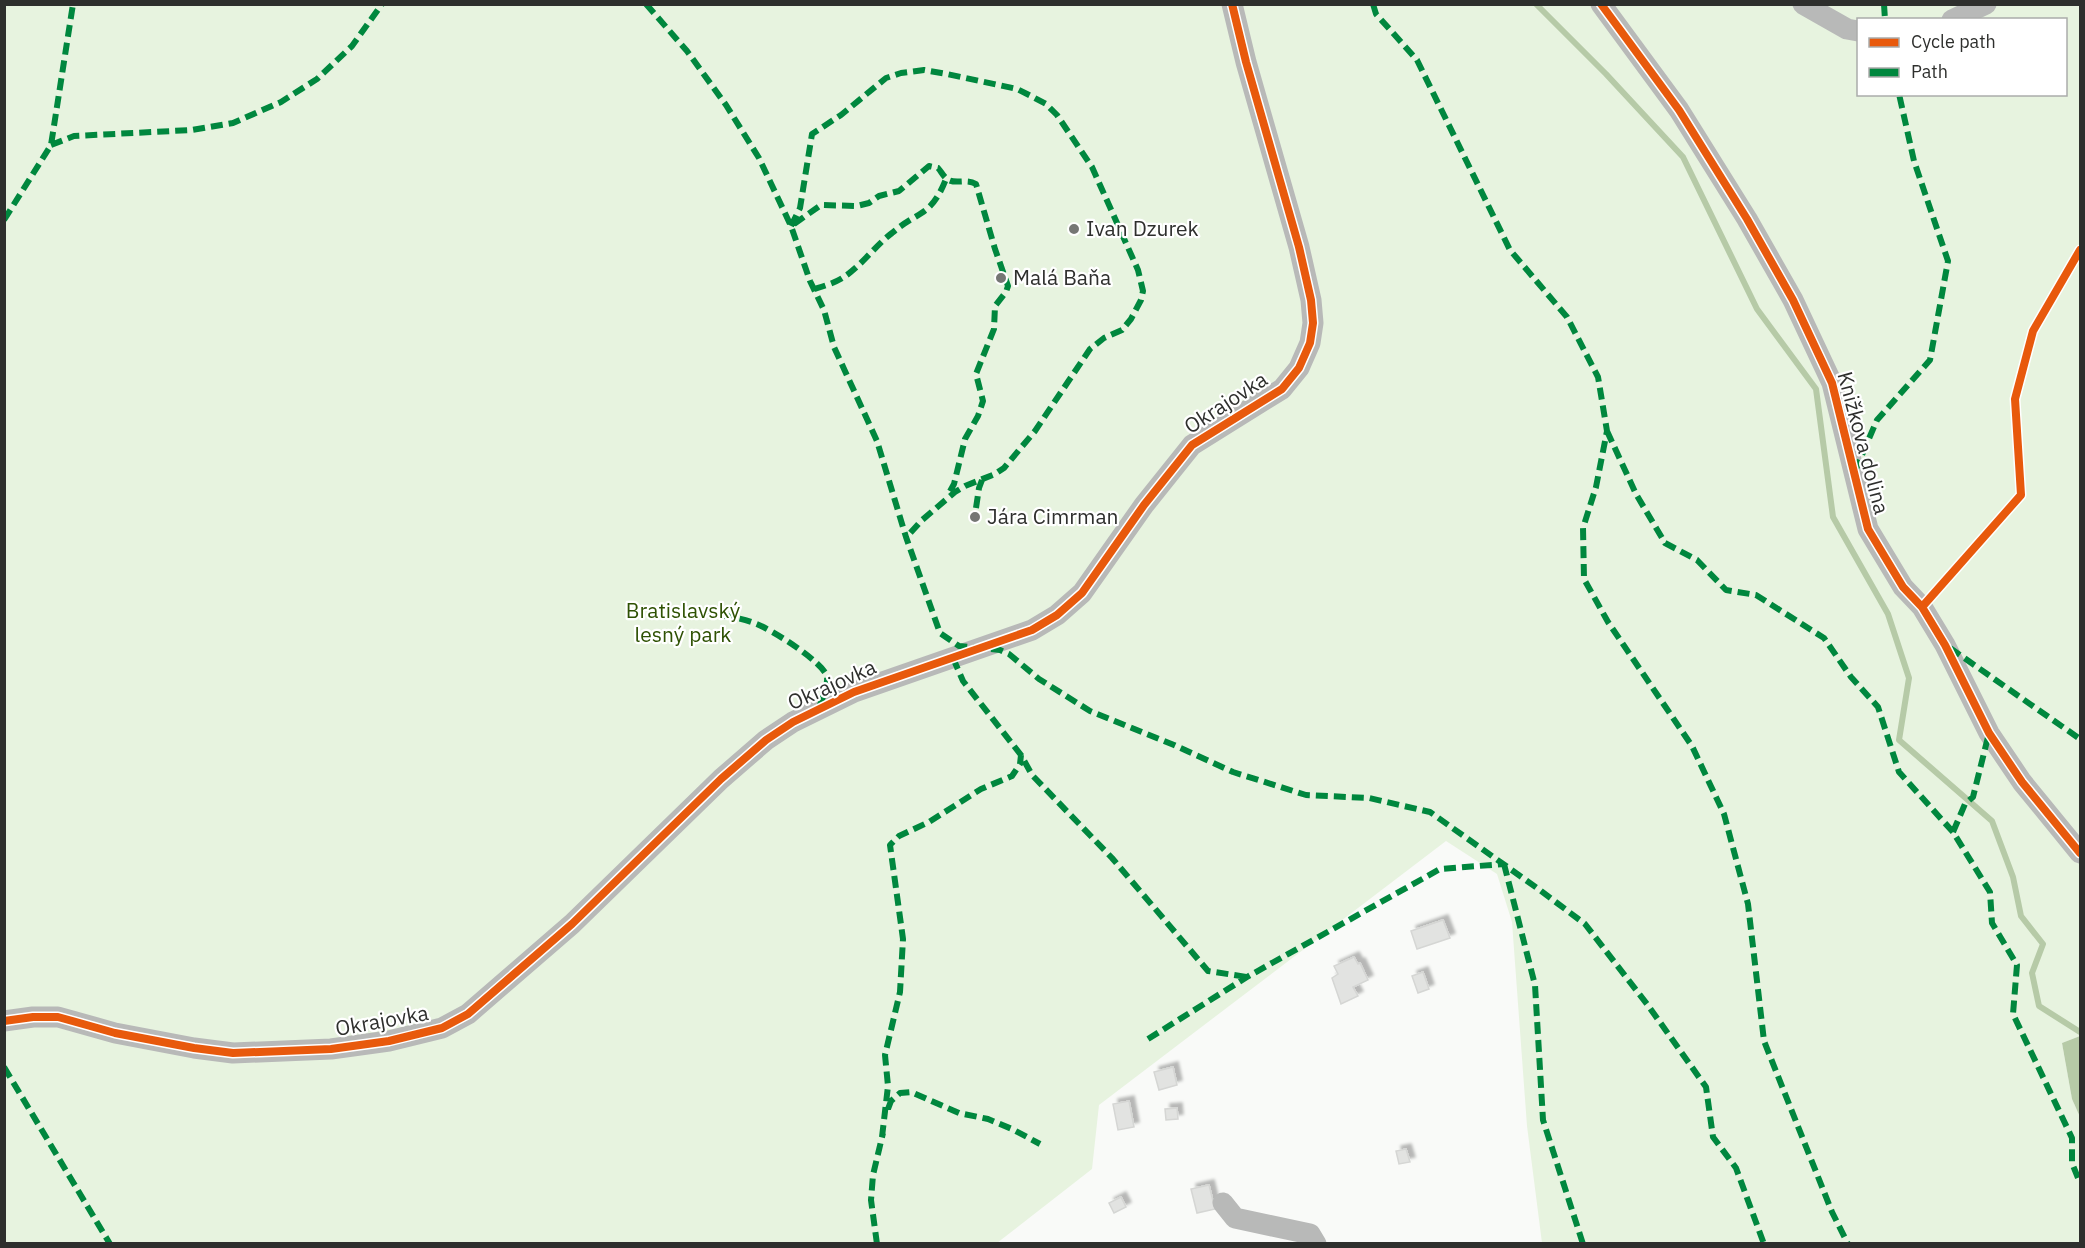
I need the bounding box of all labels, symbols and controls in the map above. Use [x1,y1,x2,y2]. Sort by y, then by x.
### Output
legend [1857,18,2067,96]
text: Cycle path [1911,30,1996,53]
text: Path [1911,60,1948,83]
place label: Ivan Dzurek [1086,214,1199,242]
marker: Ivan Dzurek [1067,222,1081,236]
place label: Malá Baňa [1013,263,1111,291]
marker: Malá Baňa [994,271,1008,285]
street label: Okrajovka [1178,365,1273,440]
street label: Knižkova dolina [1831,368,1896,517]
place label: Jára Cimrman [987,502,1119,530]
marker: Jára Cimrman [968,510,982,524]
park label: Bratislavský lesný park [626,596,741,648]
street label: Okrajovka [783,652,880,716]
street label: Okrajovka [333,998,431,1042]

